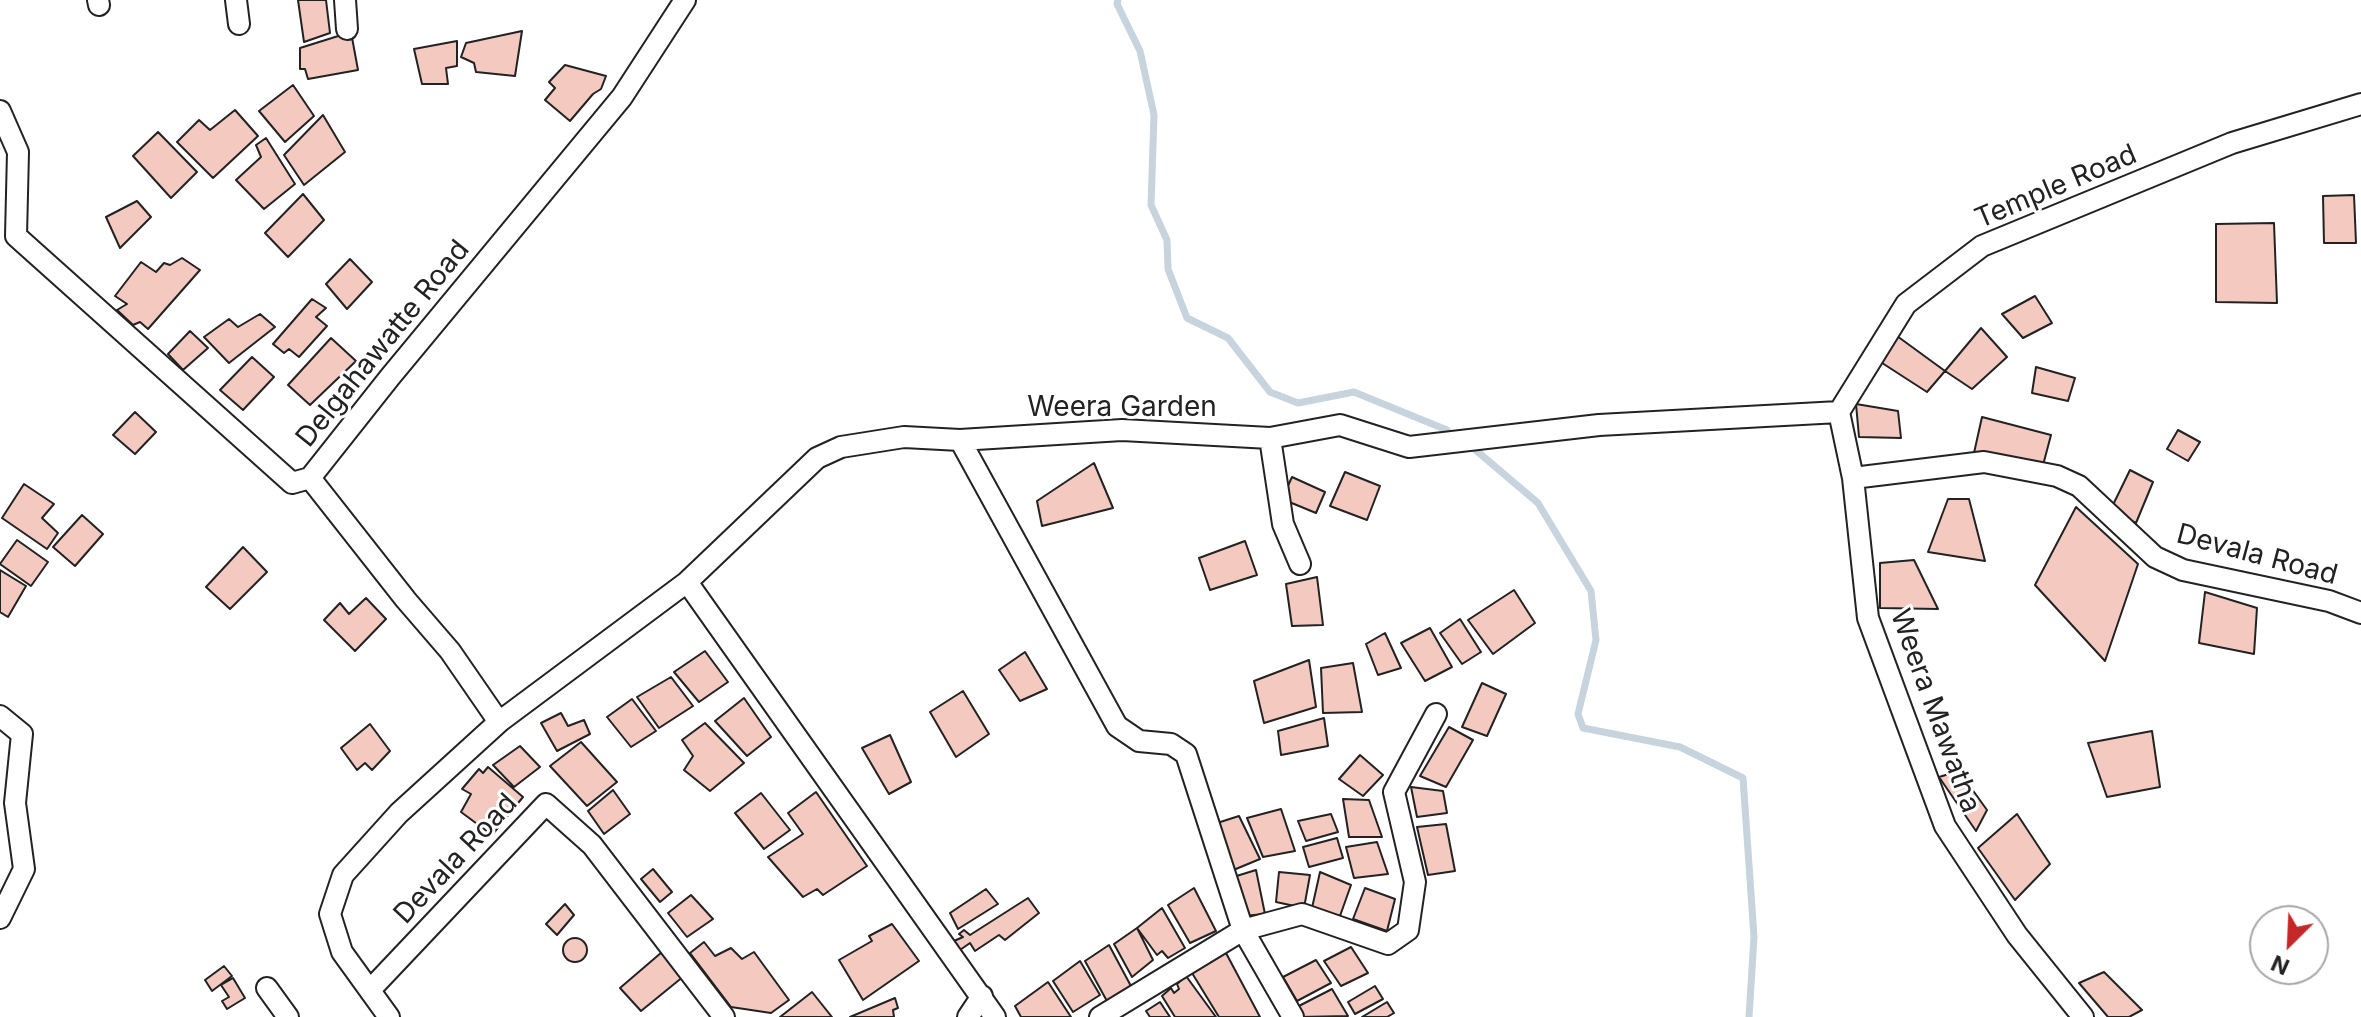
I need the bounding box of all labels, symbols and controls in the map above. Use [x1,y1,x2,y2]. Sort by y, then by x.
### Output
street label: Temple Road [1970,138,2142,236]
street label: Delgahawatte Road [289,234,477,454]
street label: Weera Garden [1027,391,1217,425]
street label: Devala Road [2173,517,2341,593]
street label: Weera Mawatha [1883,605,1987,817]
street label: Devala Road [387,787,525,931]
north arrow [2249,905,2329,985]
text: N [2267,950,2293,980]

